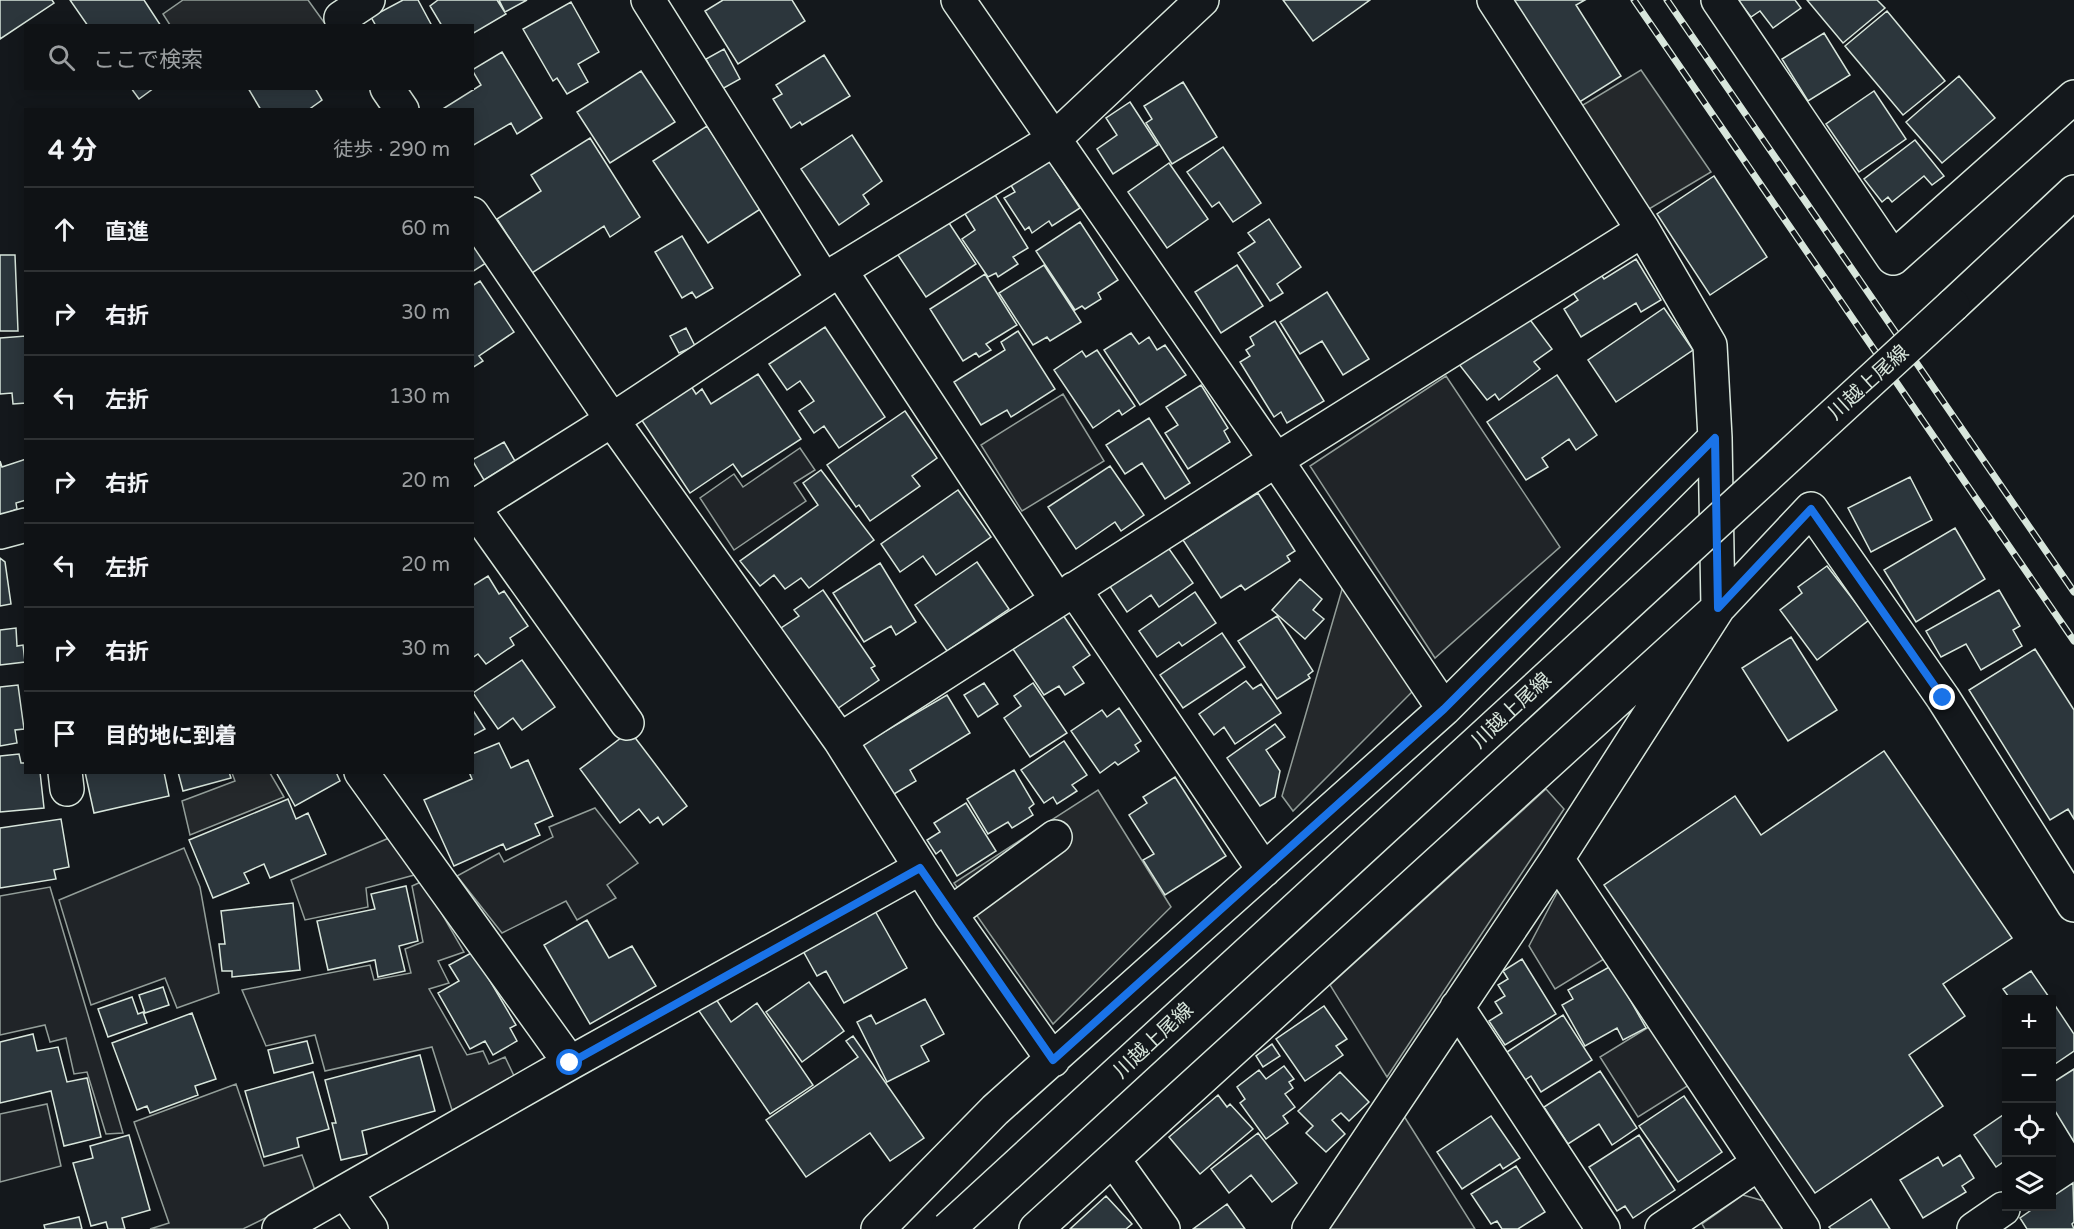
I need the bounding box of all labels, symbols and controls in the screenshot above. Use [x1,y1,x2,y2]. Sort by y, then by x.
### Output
search box [24,24,474,90]
icon: search [45,41,78,74]
text: ここで検索 [93,47,203,73]
text: 4 分 [48,135,97,166]
text: 徒歩 · 290 m [333,138,450,162]
icon: ahead [48,213,81,246]
text: 60 m [401,217,450,241]
text: 直進 [105,219,149,245]
icon: right [48,297,81,330]
text: 30 m [401,301,450,325]
text: 右折 [105,303,149,329]
street label: 川越上尾線 [1823,340,1914,425]
icon: left [48,381,81,414]
text: 130 m [389,385,450,409]
text: 左折 [105,387,149,413]
icon: right [48,465,81,498]
text: 20 m [401,469,450,493]
text: 右折 [105,471,149,497]
icon: left [48,549,81,582]
text: 20 m [401,553,450,577]
text: 左折 [105,555,149,581]
icon: right [48,633,81,666]
text: 30 m [401,637,450,661]
text: 右折 [105,639,149,665]
street label: 川越上尾線 [1467,668,1556,754]
route end [1929,684,1955,710]
icon: arrive [48,717,81,750]
text: 目的地に到着 [105,723,237,749]
map controls [2002,995,2056,1211]
button: + [2002,995,2056,1049]
street label: 川越上尾線 [1109,998,1198,1084]
route start [556,1049,582,1075]
button: − [2002,1049,2056,1103]
button: locate [2002,1103,2056,1157]
button: layers [2002,1157,2056,1211]

